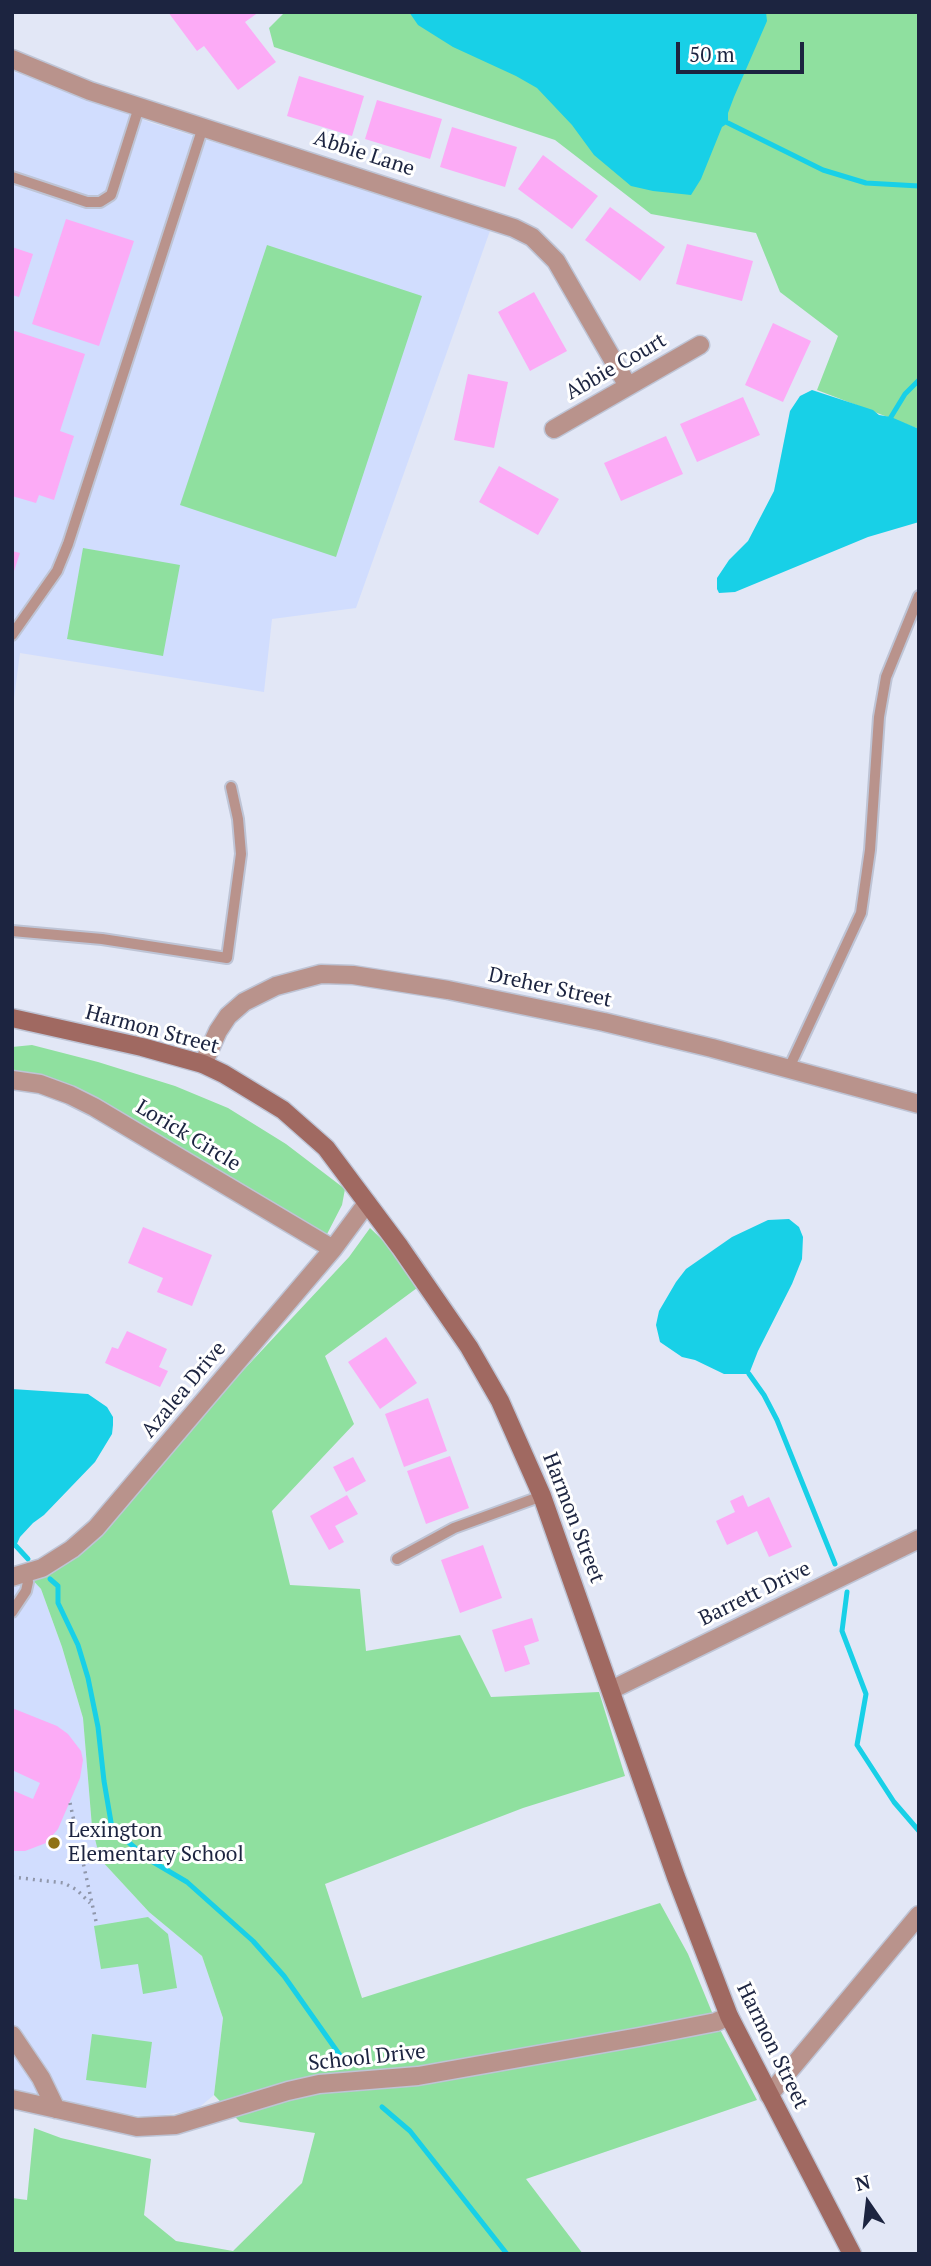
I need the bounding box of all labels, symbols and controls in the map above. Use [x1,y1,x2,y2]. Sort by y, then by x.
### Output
scale bar [679,28,807,72]
text: 50 m [689,40,735,68]
street label: Abbie Lane [310,126,418,182]
street label: Abbie Court [561,328,671,406]
street label: Dreher Street [486,963,614,1013]
street label: Harmon Street [82,1000,222,1060]
street label: Lorick Circle [131,1095,245,1177]
street label: Azalea Drive [136,1337,232,1443]
street label: Harmon Street [537,1449,609,1587]
street label: Barrett Drive [695,1556,815,1632]
place label: Lexington Elementary School [68,1818,244,1868]
marker: Lexington Elementary School [46,1835,62,1851]
street label: Harmon Street [731,1979,813,2113]
street label: School Drive [307,2039,427,2077]
north arrow [833,2168,903,2238]
text: N [853,2168,873,2196]

